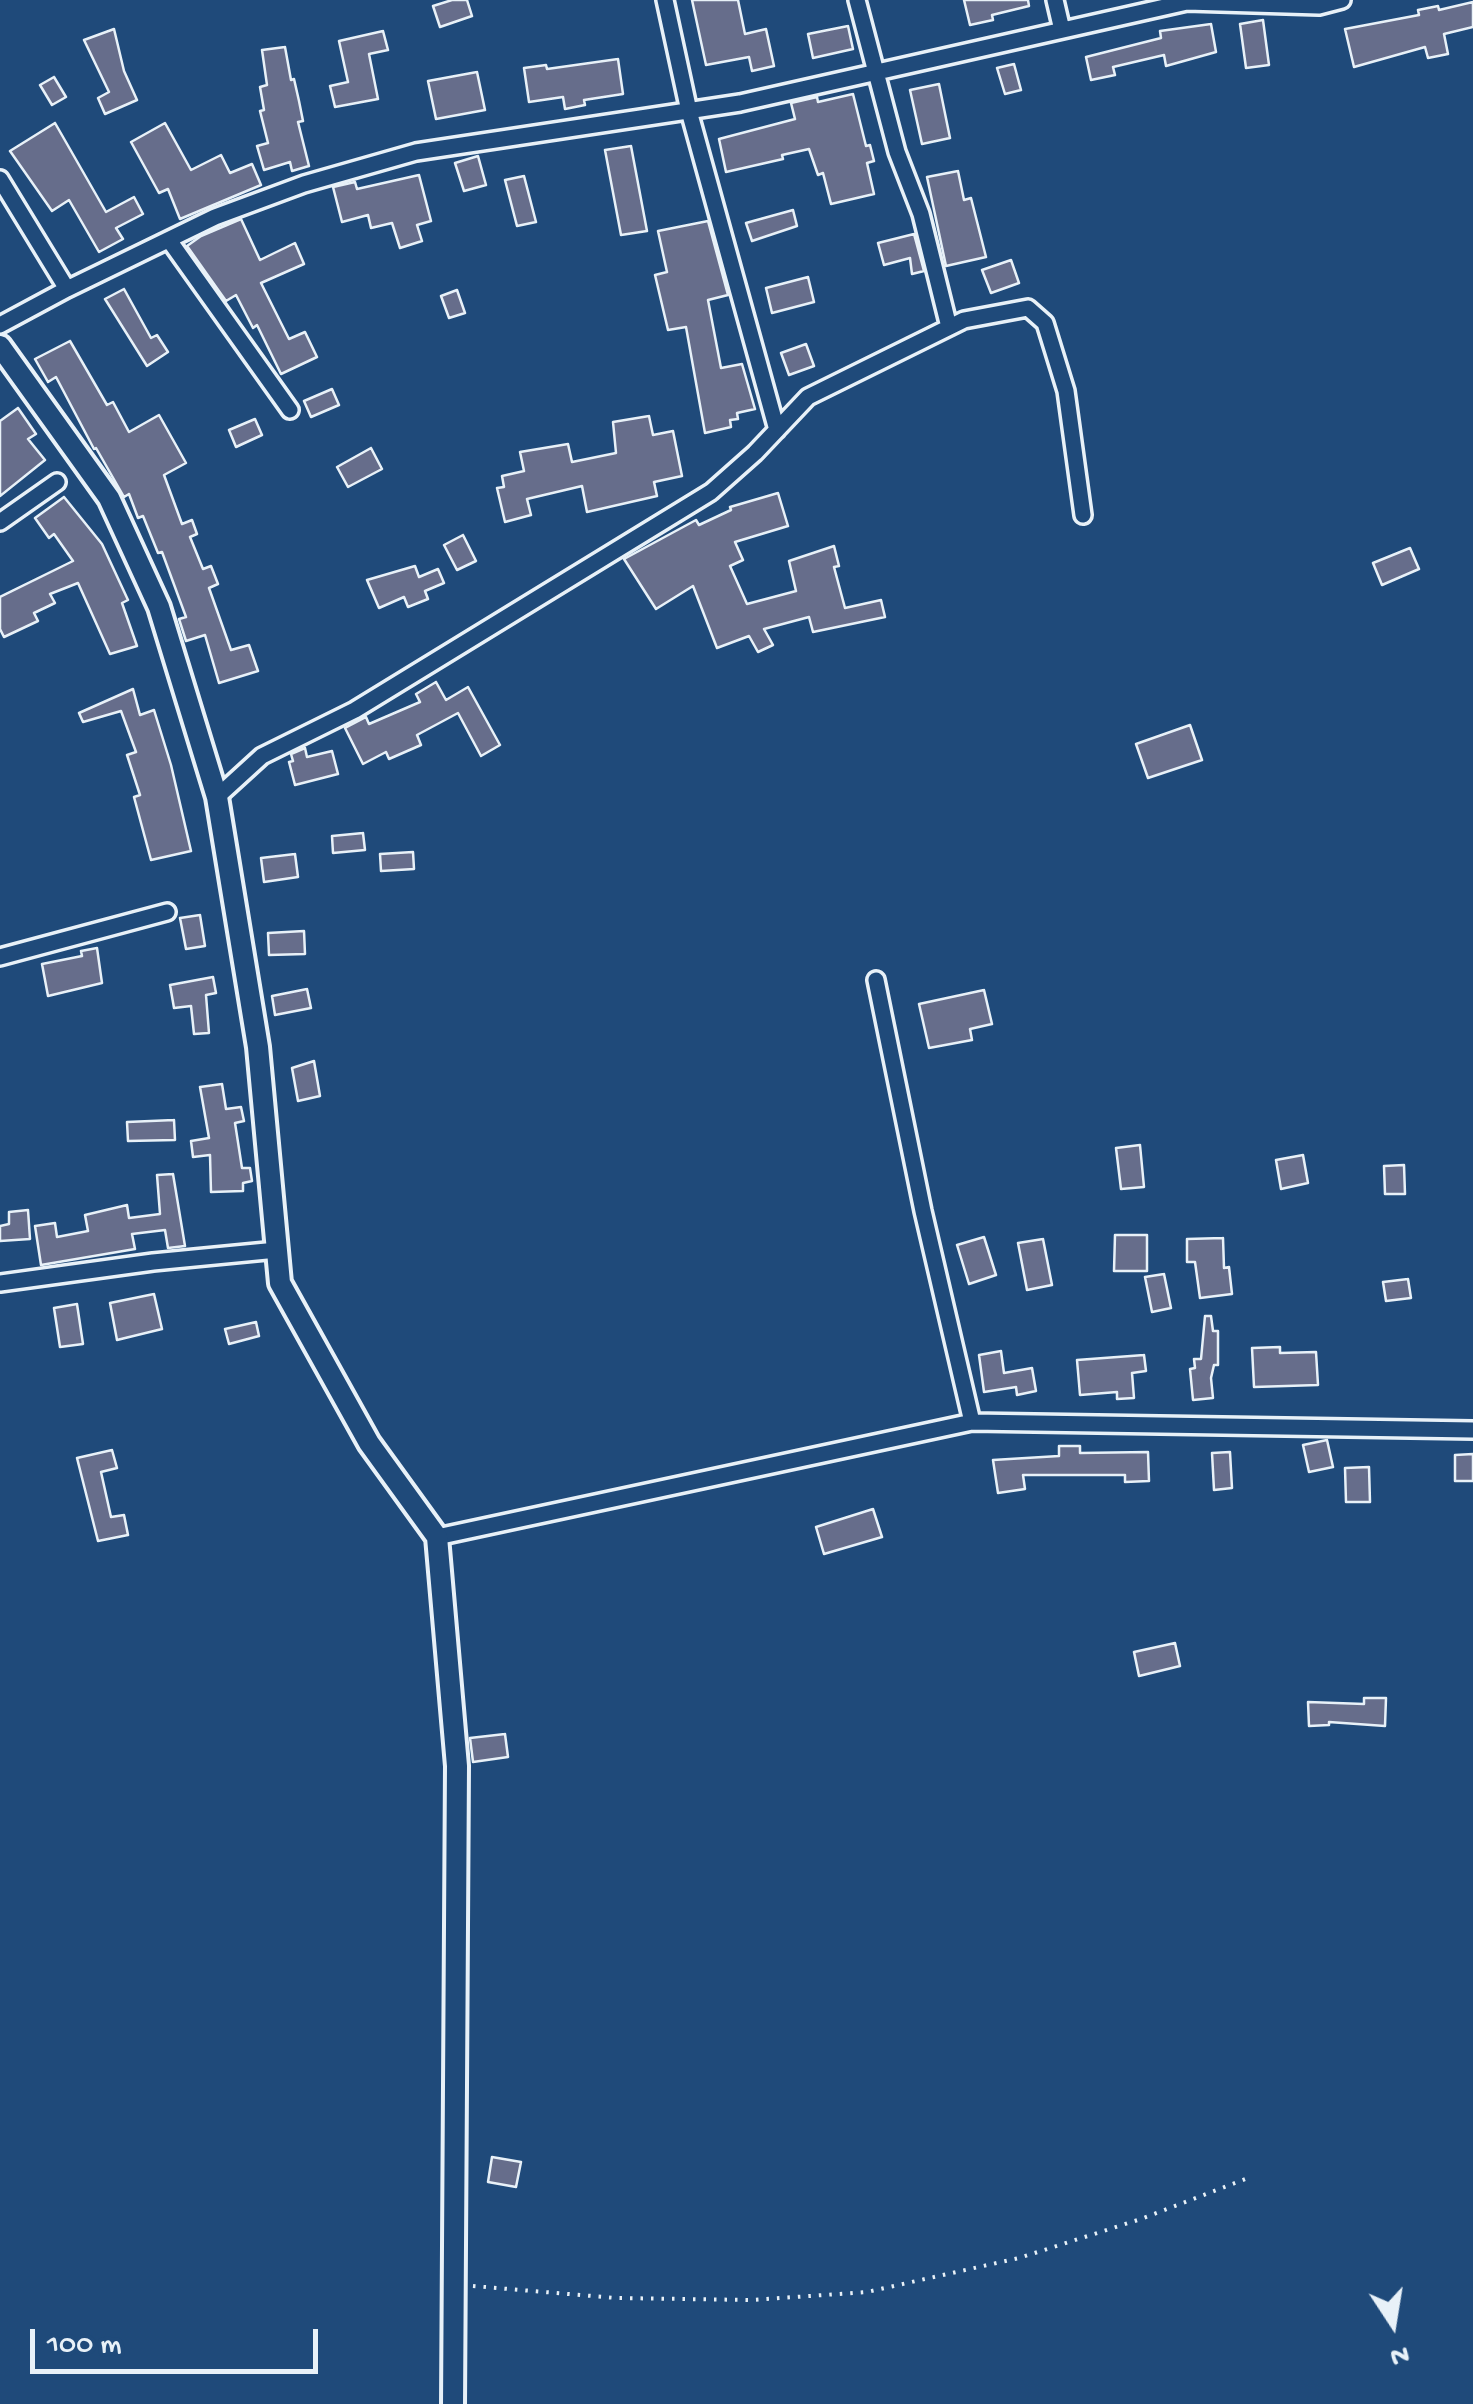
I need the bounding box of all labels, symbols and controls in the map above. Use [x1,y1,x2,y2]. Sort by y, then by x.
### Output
north arrow [1343,2274,1443,2374]
scale bar [35,2309,322,2371]
text: 100 m [47,2329,122,2364]
text: N [1387,2336,1412,2372]

